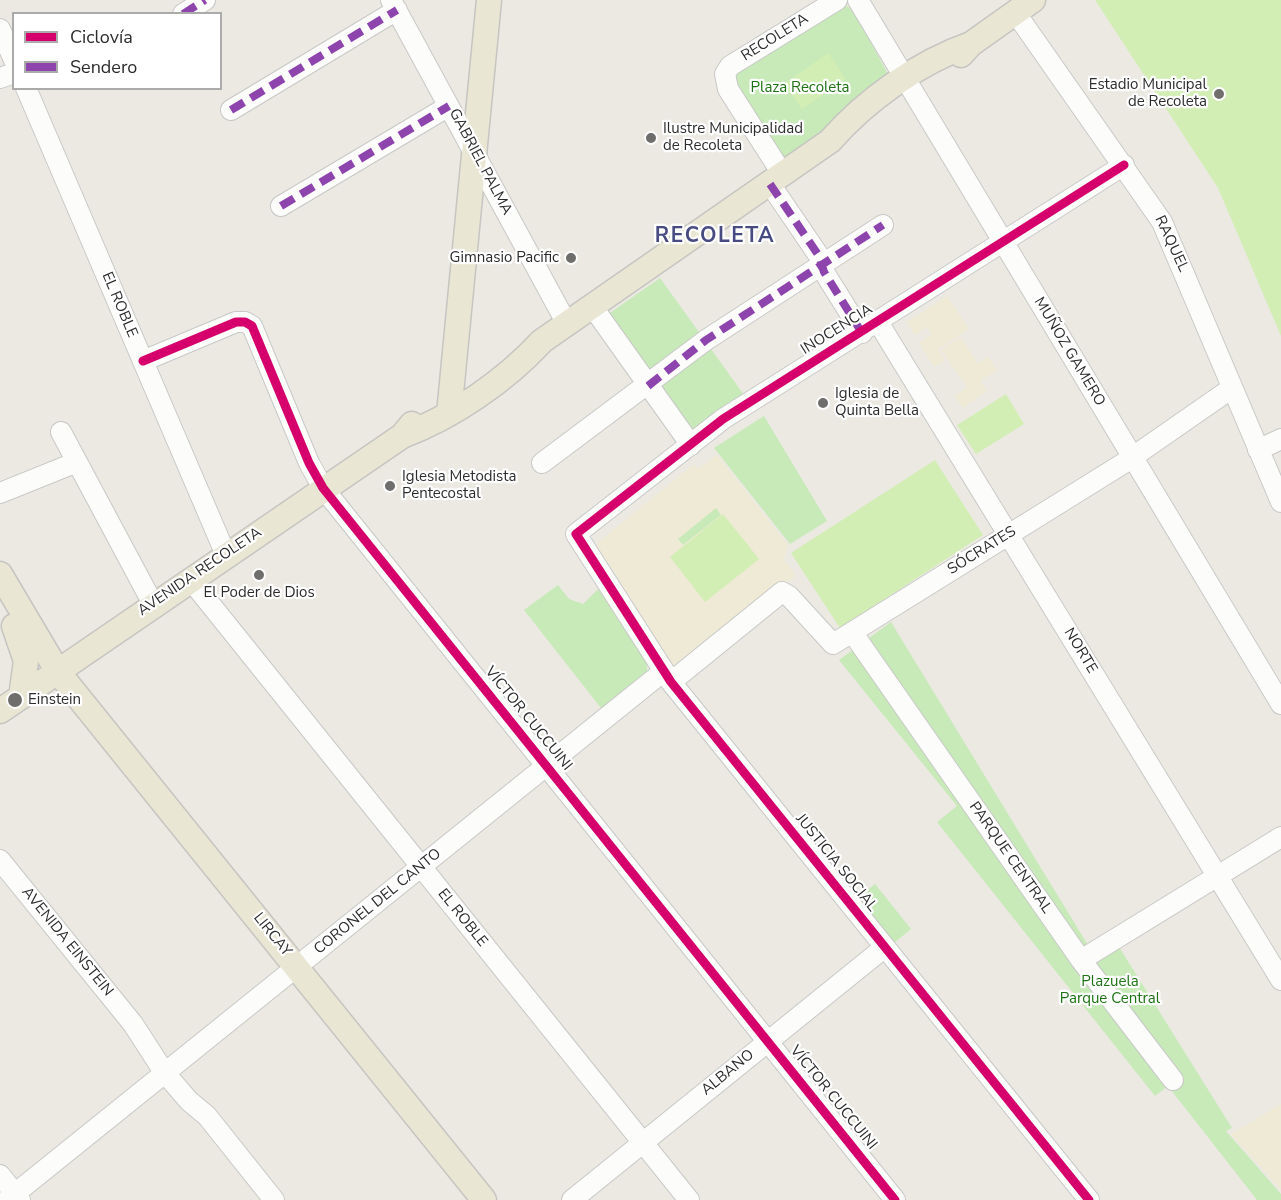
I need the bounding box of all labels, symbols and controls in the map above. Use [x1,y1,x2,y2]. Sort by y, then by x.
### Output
street label: RECOLETA [738,10,812,66]
legend [12,12,222,90]
text: Ciclovía [70,25,133,49]
text: Sendero [70,55,137,79]
place label: Estadio Municipal de Recoleta [1089,76,1207,111]
park label: Plaza Recoleta [750,79,850,97]
marker: Estadio Municipal de Recoleta [1212,87,1226,101]
street label: GABRIEL PALMA [444,106,516,218]
place label: Ilustre Municipalidad de Recoleta [663,120,803,155]
marker: Ilustre Municipalidad de Recoleta [644,131,658,145]
street label: RAQUEL [1150,213,1192,275]
district label: RECOLETA [655,224,775,250]
place label: Gimnasio Pacific [450,249,559,267]
marker: Gimnasio Pacific [564,251,578,265]
street label: EL ROBLE [97,270,141,340]
street label: MUÑOZ GAMERO [1029,294,1109,410]
street label: INOCENCIA [798,301,876,359]
place label: Iglesia de Quinta Bella [835,385,919,420]
marker: Iglesia de Quinta Bella [816,396,830,410]
place label: Iglesia Metodista Pentecostal [402,468,516,503]
marker: Iglesia Metodista Pentecostal [383,479,397,493]
street label: SÓCRATES [944,523,1020,579]
street label: AVENIDA RECOLETA [135,524,265,620]
marker: El Poder de Dios [252,568,266,582]
place label: El Poder de Dios [203,584,315,602]
street label: NORTE [1059,625,1101,677]
street label: VÍCTOR CUCCUINI [481,663,575,775]
marker: Einstein [6,691,24,709]
place label: Einstein [28,691,81,709]
street label: PARQUE CENTRAL [965,799,1055,917]
street label: JUSTICIA SOCIAL [791,811,881,915]
street label: CORONEL DEL CANTO [311,845,445,959]
street label: AVENIDA EINSTEIN [17,884,117,1000]
street label: EL ROBLE [433,885,491,951]
street label: LIRCAY [249,910,295,960]
park label: Plazuela Parque Central [1060,973,1160,1008]
street label: VÍCTOR CUCCUINI [786,1042,880,1154]
street label: ALBANO [698,1046,758,1100]

